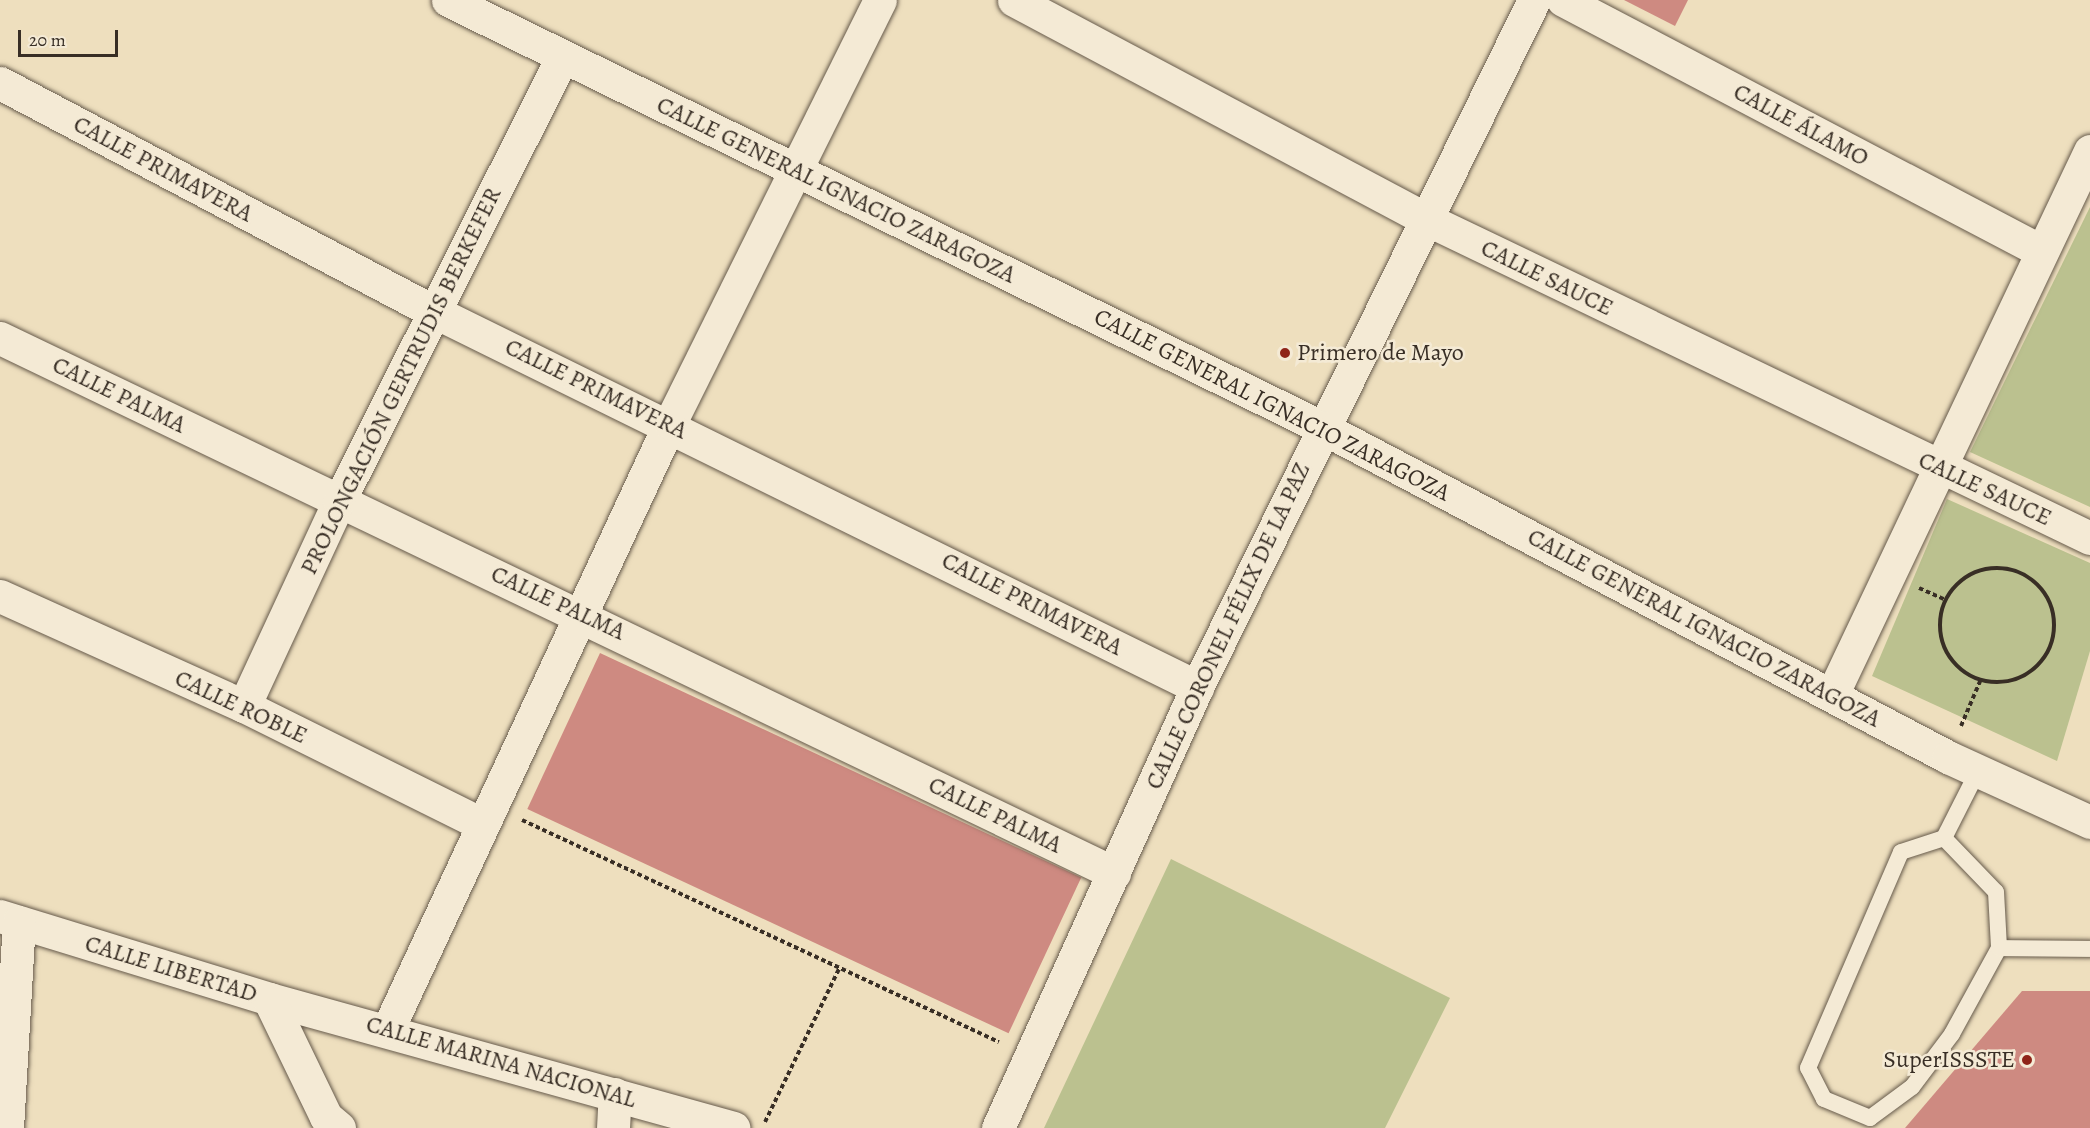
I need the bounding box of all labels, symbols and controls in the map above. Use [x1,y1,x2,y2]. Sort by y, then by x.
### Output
scale bar [21,18,122,56]
text: 20 m [29,28,66,52]
street label: CALLE ÁLAMO [1729,77,1873,173]
street label: CALLE GENERAL IGNACIO ZARAGOZA [652,90,1020,290]
street label: CALLE PRIMAVERA [68,110,258,228]
street label: PROLONGACIÓN GERTRUDIS BERKEFER [294,183,508,579]
street label: CALLE SAUCE [1476,234,1618,322]
street label: CALLE GENERAL IGNACIO ZARAGOZA [1089,302,1455,508]
street label: CALLE PRIMAVERA [500,332,692,446]
place label: Primero de Mayo [1297,339,1464,367]
marker: Primero de Mayo [1278,346,1292,360]
street label: CALLE PALMA [48,350,190,440]
street label: CALLE SAUCE [1914,446,2056,532]
street label: CALLE CORONEL FÉLIX DE LA PAZ [1140,458,1316,794]
street label: CALLE GENERAL IGNACIO ZARAGOZA [1523,522,1885,734]
street label: CALLE PRIMAVERA [937,546,1127,662]
street label: CALLE PALMA [486,559,630,647]
street label: CALLE ROBLE [170,664,312,750]
street label: CALLE PALMA [924,770,1066,860]
street label: CALLE LIBERTAD [82,929,260,1009]
street label: CALLE MARINA NACIONAL [363,1010,639,1114]
place label: SuperISSSTE [1883,1046,2015,1074]
marker: SuperISSSTE [2020,1053,2034,1067]

